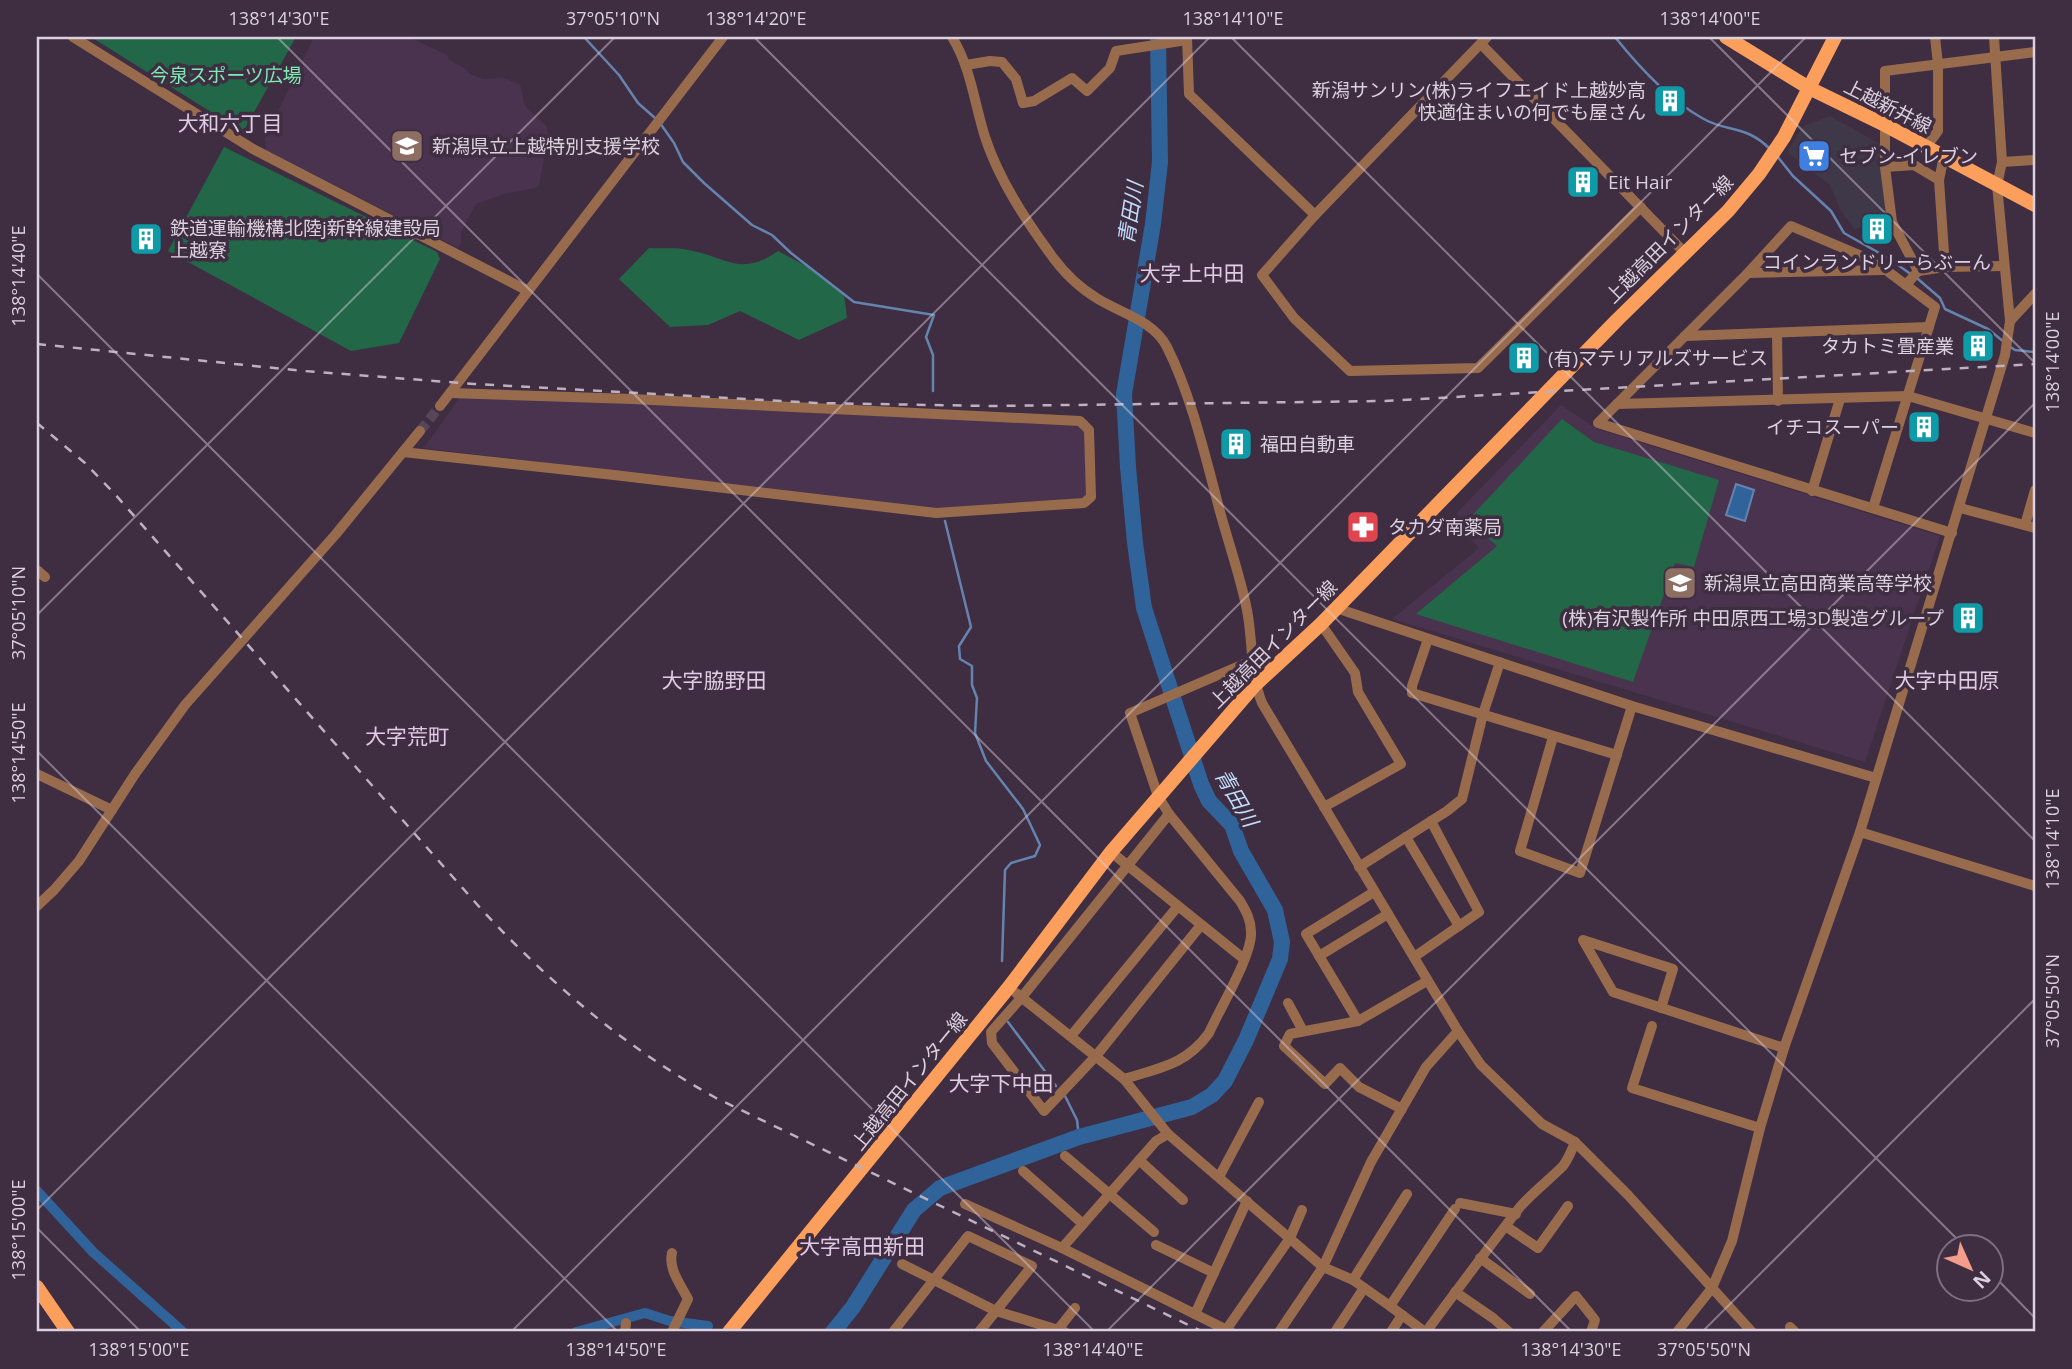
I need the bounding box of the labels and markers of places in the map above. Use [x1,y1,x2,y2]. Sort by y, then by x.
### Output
place label: 新潟サンリン(株)ライフエイド上越妙高 快適住まいの何でも屋さん [1312,77,1646,125]
building icon: 新潟サンリン(株)ライフエイド上越妙高 快適住まいの何でも屋さん [1651,82,1689,120]
school or university icon: 新潟県立上越特別支援学校 [388,127,426,165]
place label: 新潟県立上越特別支援学校 [432,133,660,159]
supermarket icon: セブン-イレブン [1795,137,1833,175]
place label: セブン-イレブン [1839,143,1978,169]
building icon: Eit Hair [1564,163,1602,201]
place label: Eit Hair [1608,169,1672,195]
building icon: コインランドリーらぶーん [1858,210,1896,248]
place label: 鉄道運輸機構北陸j新幹線建設局 上越寮 [170,215,441,263]
building icon: 鉄道運輸機構北陸j新幹線建設局 上越寮 [127,220,165,258]
place label: コインランドリーらぶーん [1763,249,1991,275]
building icon: タカトミ畳産業 [1959,327,1997,365]
place label: タカトミ畳産業 [1821,333,1954,359]
building icon: (有)マテリアルズサービス [1505,339,1543,377]
place label: (有)マテリアルズサービス [1548,345,1768,371]
building icon: イチコスーパー [1905,408,1943,446]
place label: イチコスーパー [1766,414,1899,440]
building icon: 福田自動車 [1217,425,1255,463]
place label: 福田自動車 [1260,431,1355,457]
pharmacy icon: タカダ南薬局 [1344,508,1382,546]
place label: タカダ南薬局 [1388,514,1502,540]
school or university icon: 新潟県立高田商業高等学校 [1661,564,1699,602]
place label: 新潟県立高田商業高等学校 [1704,570,1932,596]
building icon: (株)有沢製作所 中田原西工場3D製造グループ [1949,599,1987,637]
place label: (株)有沢製作所 中田原西工場3D製造グループ [1562,605,1944,631]

